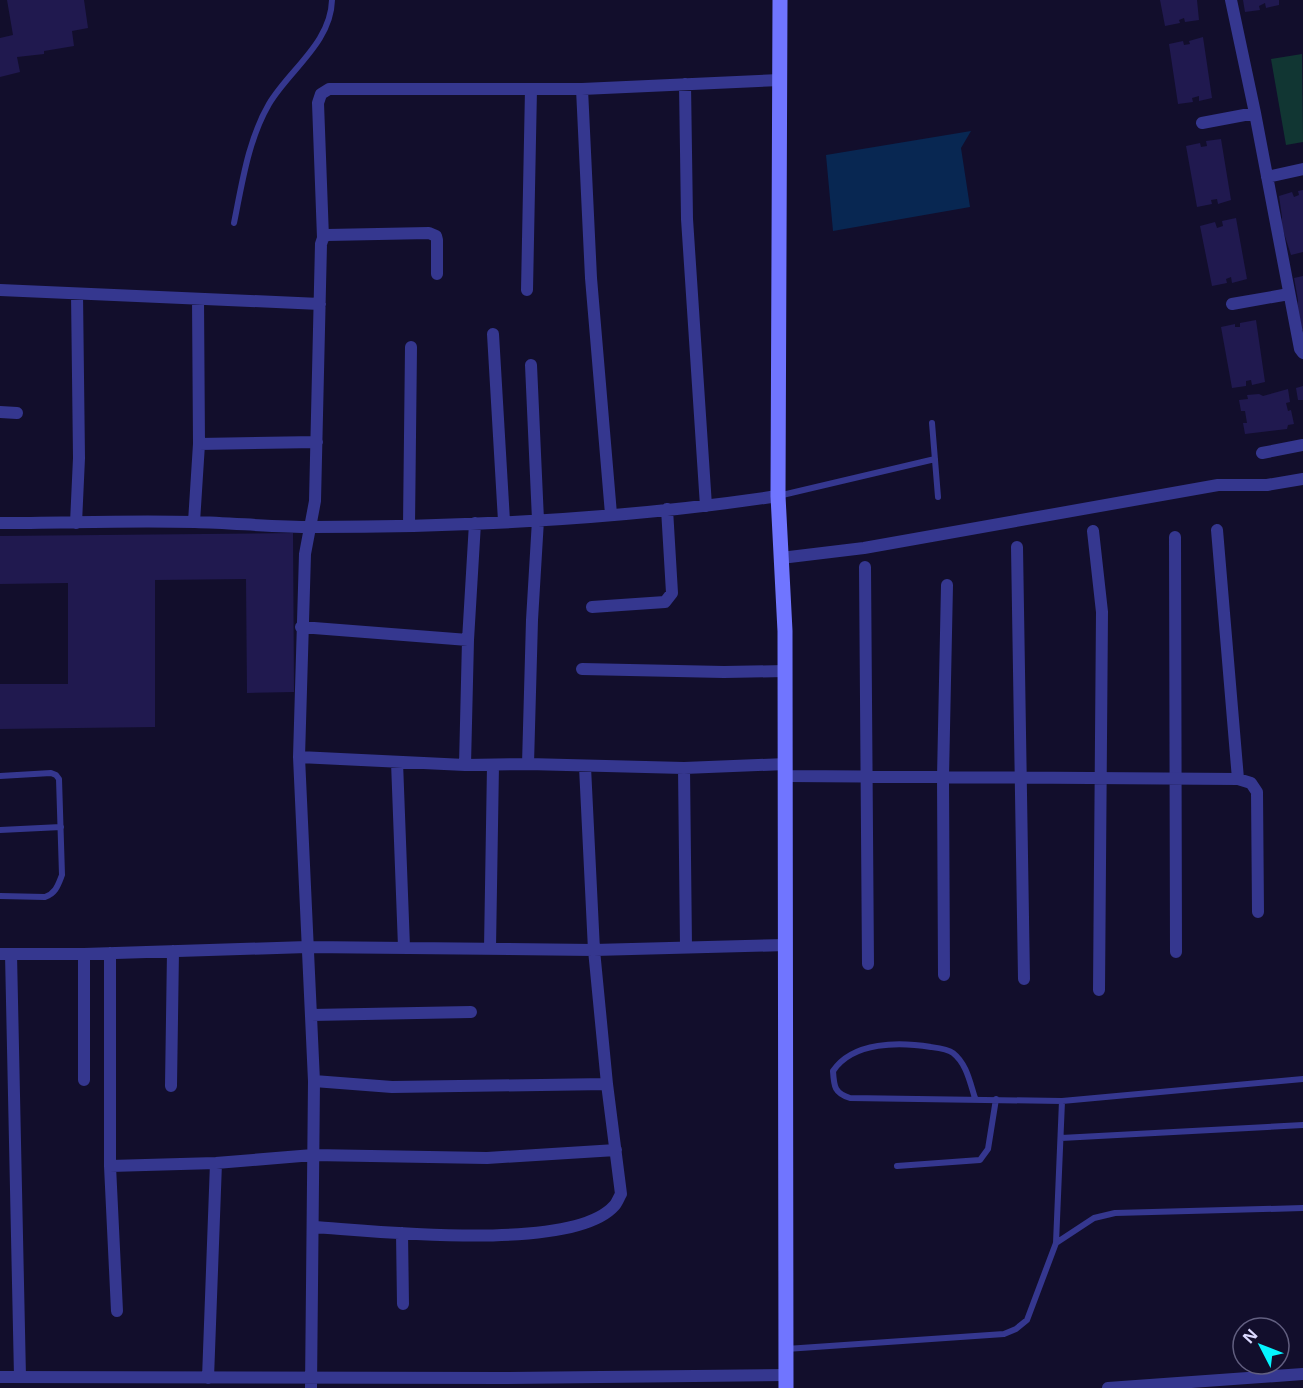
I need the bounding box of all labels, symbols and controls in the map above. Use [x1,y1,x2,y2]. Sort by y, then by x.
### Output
north arrow [1231,1316,1291,1376]
text: N [1237,1324,1262,1348]

